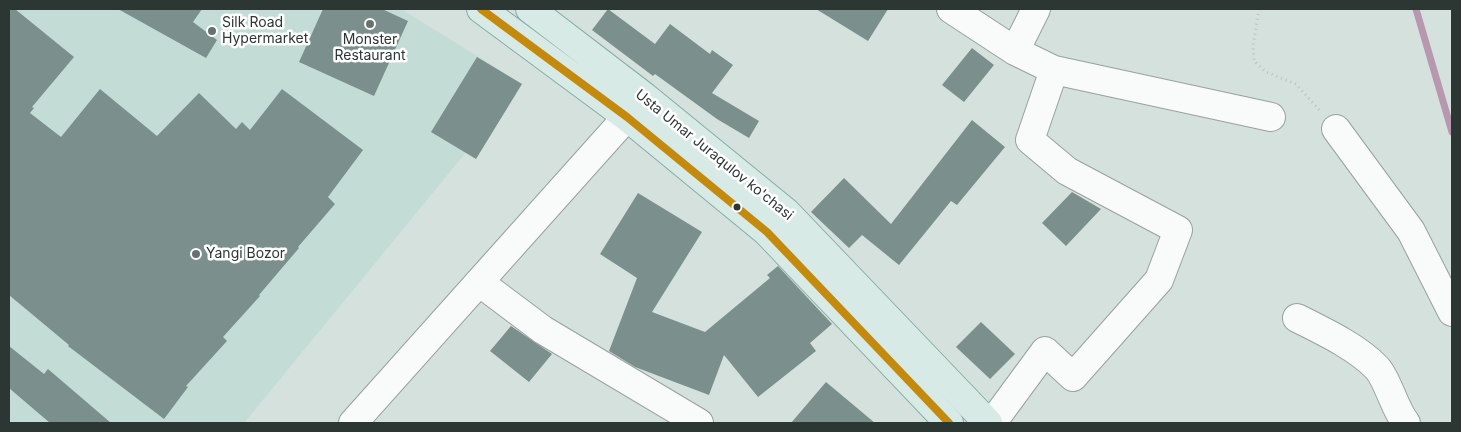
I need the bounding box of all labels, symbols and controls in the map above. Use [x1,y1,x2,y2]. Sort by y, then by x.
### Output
place label: Silk Road Hypermarket [222,15,308,48]
marker: Monster Restaurant [364,18,376,30]
marker: Silk Road Hypermarket [206,25,218,37]
place label: Monster Restaurant [334,32,406,64]
street label: Usta Umar Juraqulov ko'chasi [632,86,796,224]
unlabelled marker [732,202,742,212]
place label: Yangi Bozor [206,246,285,262]
marker: Yangi Bozor [190,248,202,260]

